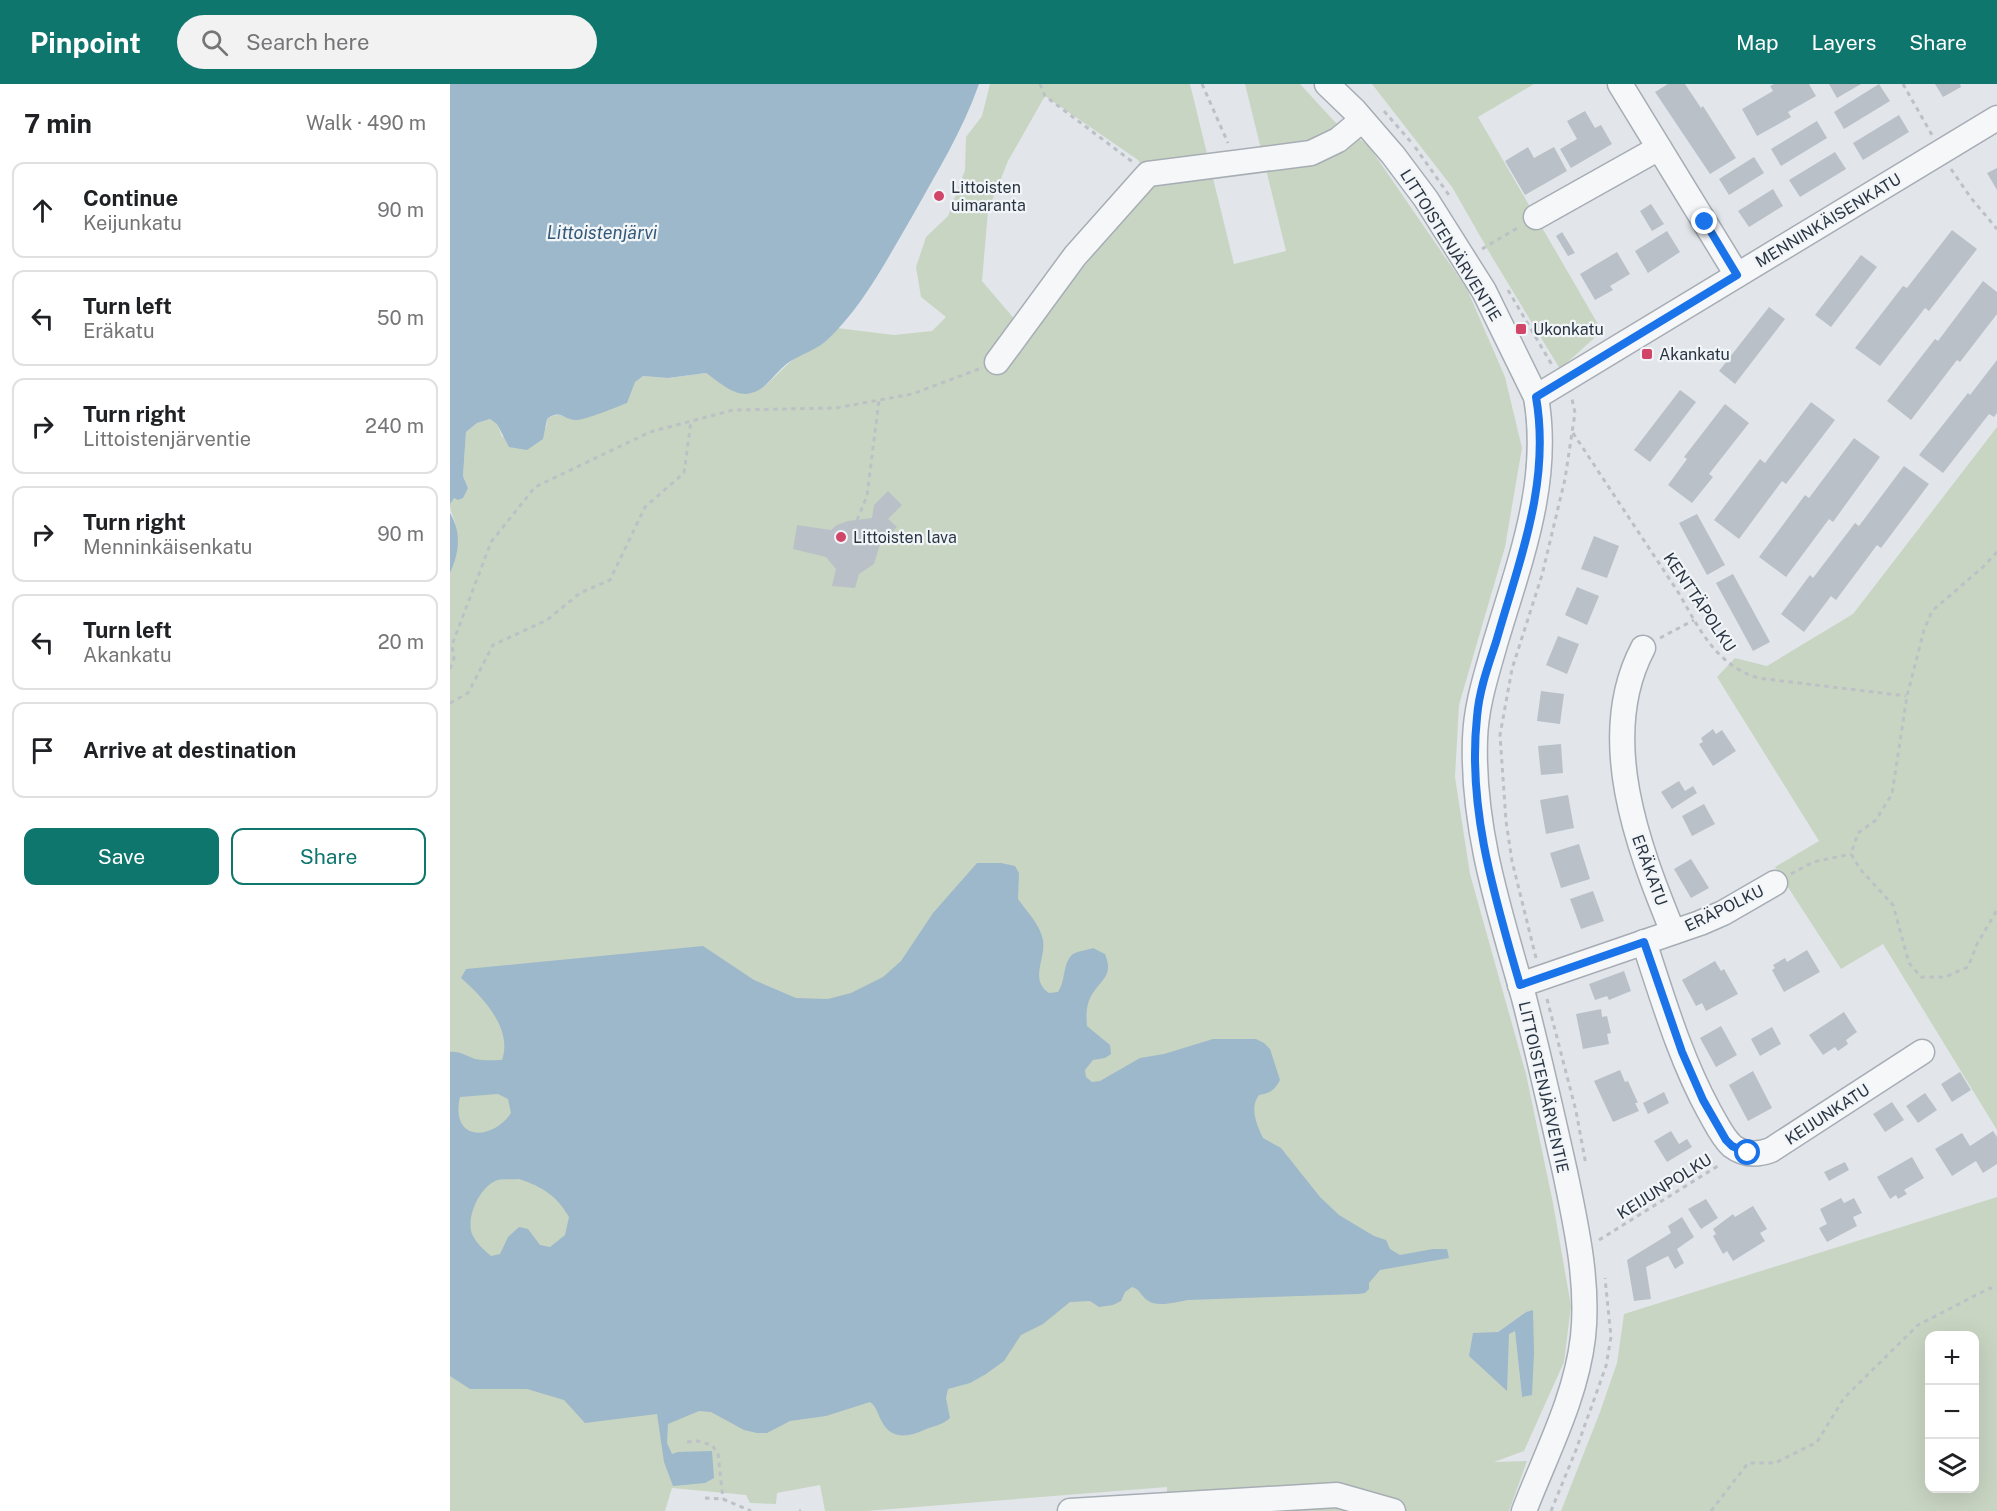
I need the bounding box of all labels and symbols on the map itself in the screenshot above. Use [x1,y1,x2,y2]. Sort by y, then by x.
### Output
street label: LITTOISTENJÄRVENTIE [1396,165,1506,325]
street label: MENNINKÄISENKATU [1751,169,1905,271]
place label: Littoisten uimaranta [951,178,1026,215]
marker: Littoisten uimaranta [932,189,946,203]
route end [1691,208,1717,234]
water label: Littoistenjärvi [547,222,658,243]
place label: Ukonkatu [1533,320,1604,339]
marker: Ukonkatu [1514,322,1528,336]
place label: Akankatu [1659,345,1730,364]
marker: Akankatu [1640,347,1654,361]
place label: Littoisten lava [853,528,957,547]
marker: Littoisten lava [834,530,848,544]
street label: KENTTÄPOLKU [1659,549,1741,655]
street label: ERÄKATU [1628,832,1672,908]
street label: ERÄPOLKU [1681,880,1767,936]
street label: LITTOISTENJÄRVENTIE [1515,999,1573,1175]
street label: KEIJUNKATU [1782,1080,1873,1149]
route start [1734,1139,1760,1165]
street label: KEIJUNPOLKU [1613,1150,1715,1223]

